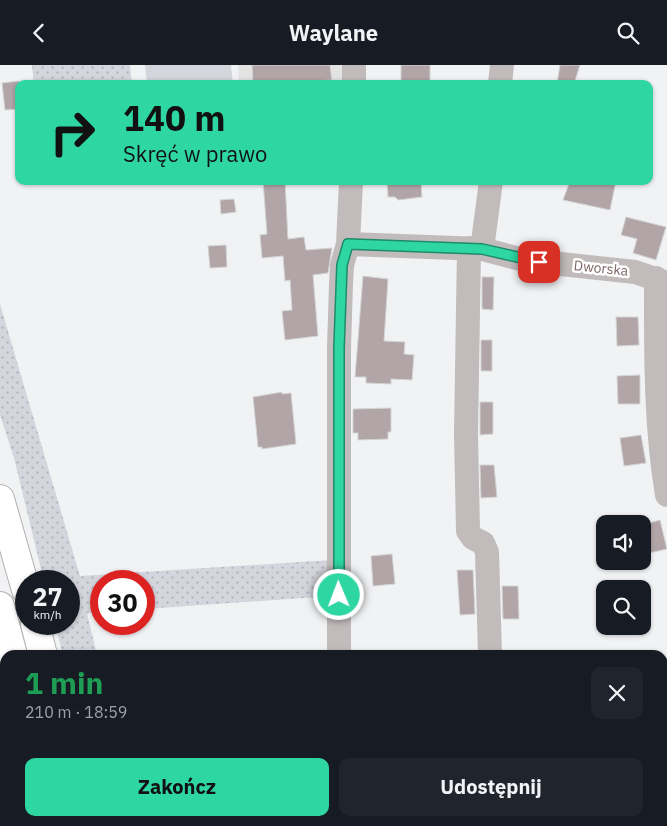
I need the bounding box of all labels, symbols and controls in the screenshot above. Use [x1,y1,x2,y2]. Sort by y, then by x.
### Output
text: Waylane [289,18,378,47]
icon: back [25,19,53,47]
icon: search [614,19,642,47]
text: 140 m [123,95,226,141]
icon: right [40,100,105,165]
text: Skręć w prawo [123,139,267,168]
pin [518,241,560,283]
icon: arrive [525,248,553,276]
street label: Dworska [573,256,630,280]
map controls [596,515,651,635]
button: sound [596,515,651,570]
position arrow [312,568,364,620]
speed limit sign: 30 [90,570,155,635]
text: 27 [32,580,63,613]
button: search [596,580,651,635]
text: km/h [33,607,62,622]
text: 1 min [25,663,103,702]
button: close [591,667,643,719]
text: 210 m · 18:59 [25,702,127,722]
button: Zakończ [25,758,329,816]
button: Udostępnij [339,758,643,816]

